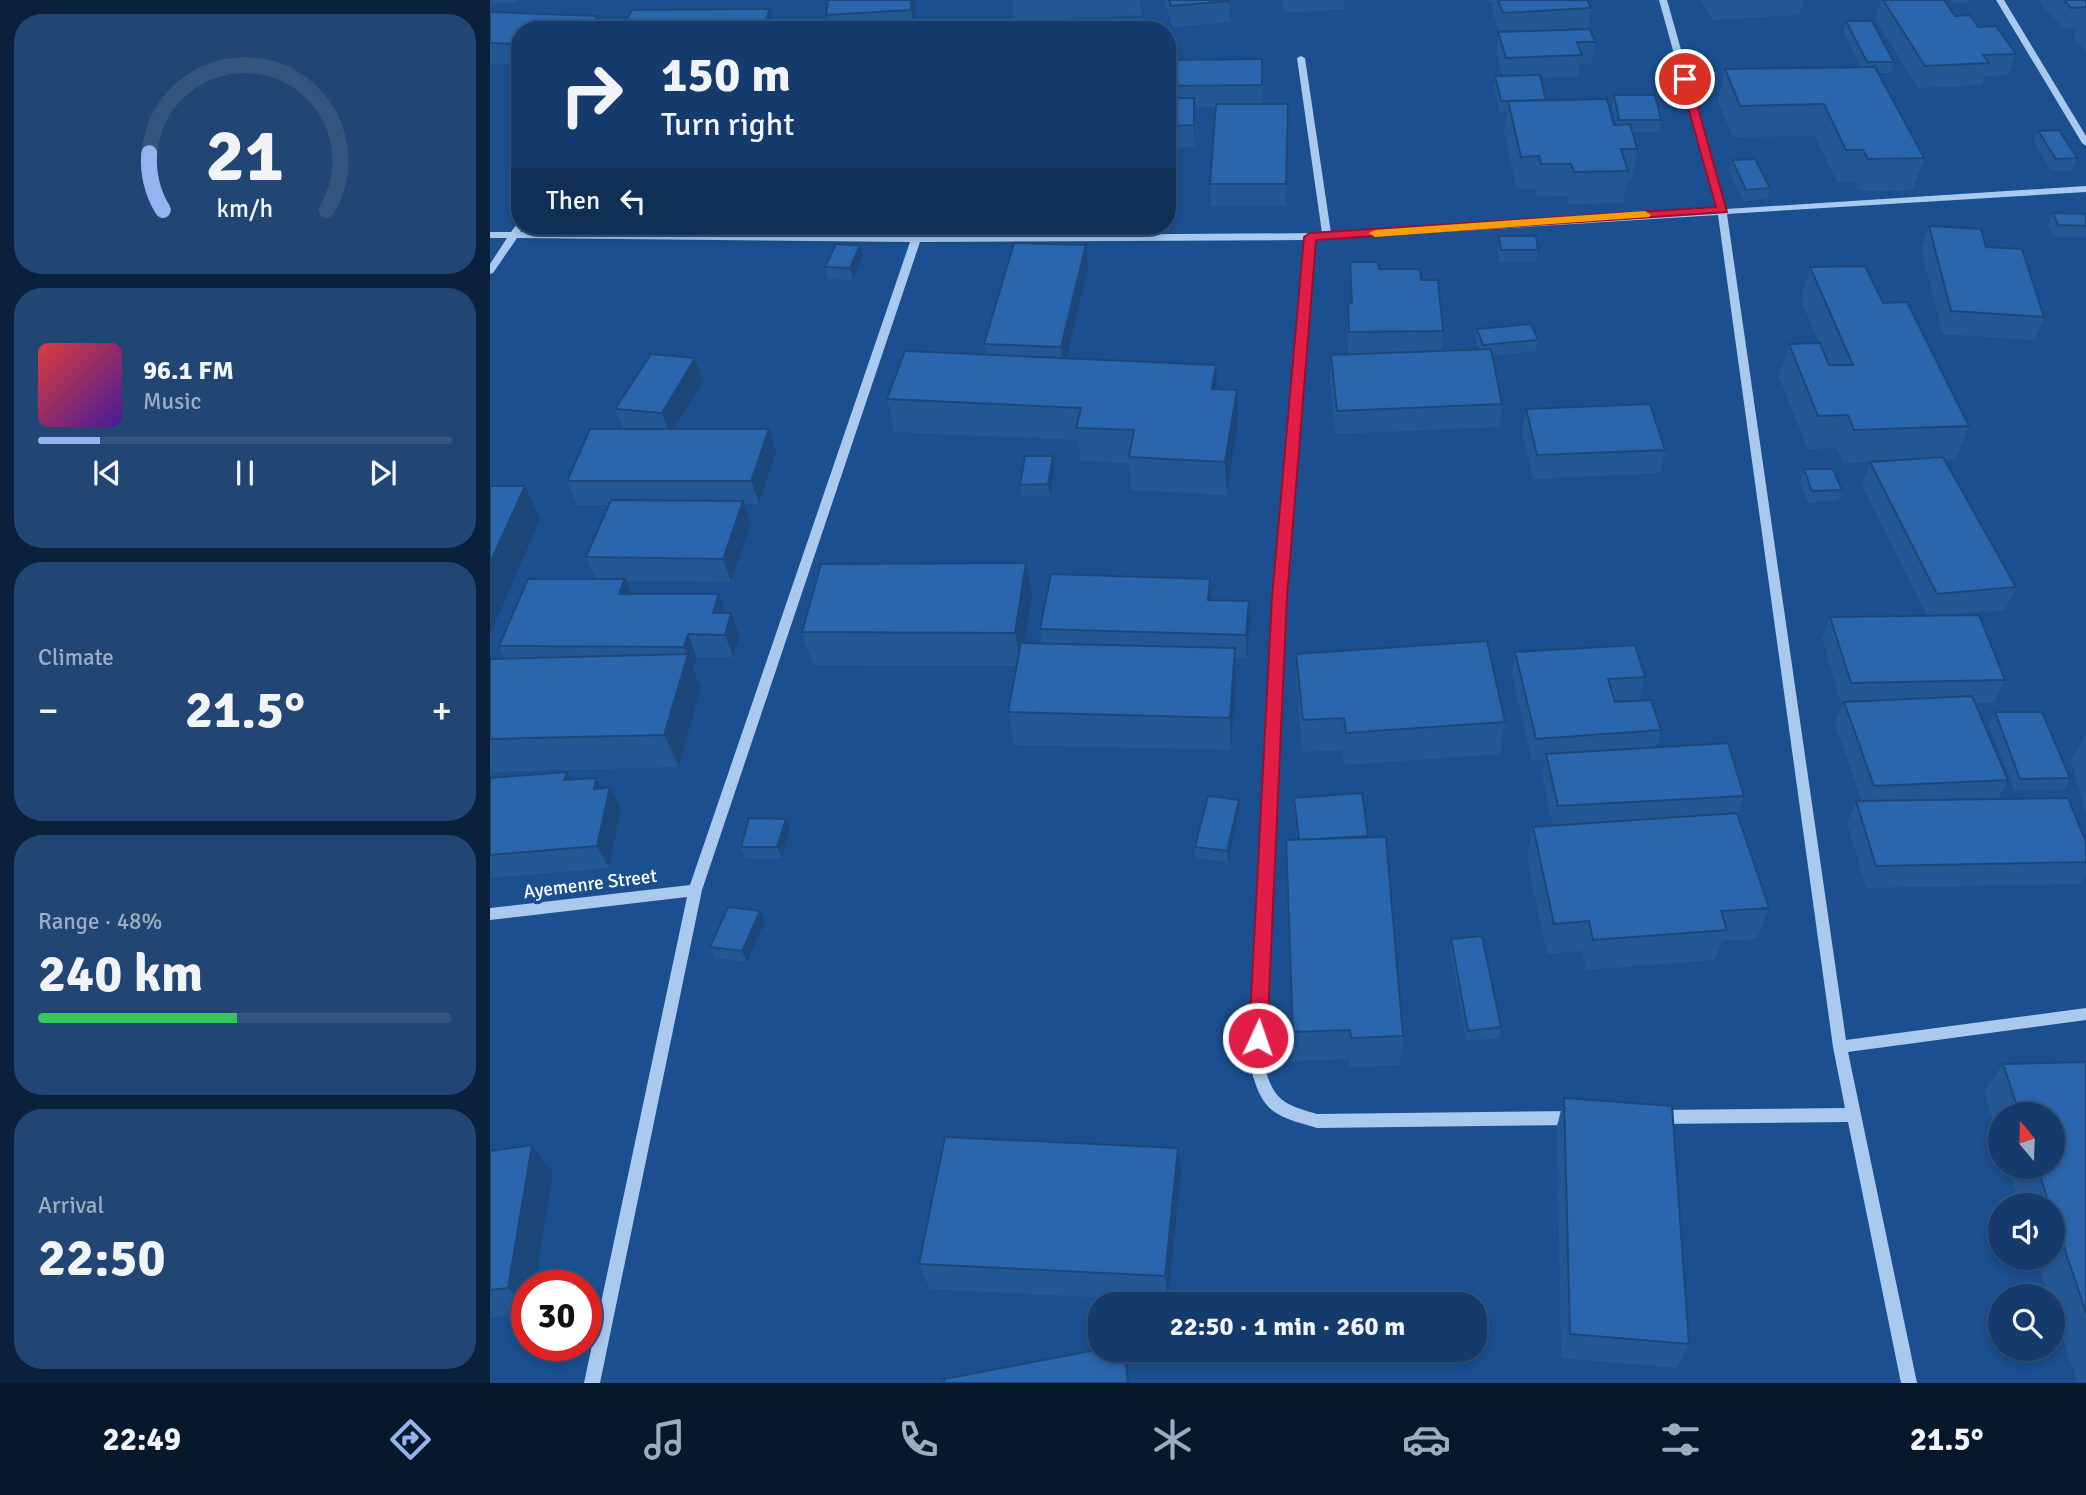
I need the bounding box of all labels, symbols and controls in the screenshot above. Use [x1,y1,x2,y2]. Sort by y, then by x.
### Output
text: 150 m [661,45,791,105]
icon: right [546,49,637,140]
pin [1655,49,1715,109]
icon: arrive [1666,60,1704,98]
text: Turn right [661,105,794,144]
text: 21 [206,112,284,201]
icon: left [614,182,652,220]
text: Then [546,185,600,217]
text: km/h [217,193,273,224]
text: 96.1 FM [143,355,234,387]
text: Music [143,387,201,416]
icon: previous [88,454,126,492]
icon: pause [226,454,264,492]
icon: next [364,454,402,492]
text: Climate [38,643,114,672]
text: 21.5° [185,678,305,742]
text: − [38,687,59,734]
text: + [431,687,452,734]
street label: Ayemenre Street [522,864,659,904]
text: Range · 48% [38,907,162,936]
text: 240 km [38,942,203,1006]
position arrow [1221,1001,1295,1075]
north arrow [1988,1102,2065,1180]
map controls [1988,1102,2065,1361]
text: Arrival [38,1191,104,1220]
button: sound [1988,1193,2065,1270]
text: 22:50 [38,1226,166,1290]
speed limit sign: 30 [511,1270,602,1361]
button: search [1988,1284,2065,1361]
text: 22:50 · 1 min · 260 m [1170,1311,1405,1343]
icon: directions [386,1415,435,1464]
icon: music [640,1415,689,1464]
icon: phone [894,1415,943,1464]
icon: climate [1148,1415,1197,1464]
icon: car [1402,1415,1451,1464]
icon: filters [1656,1415,1705,1464]
text: 22:49 [102,1420,181,1459]
text: 21.5° [1910,1420,1984,1459]

